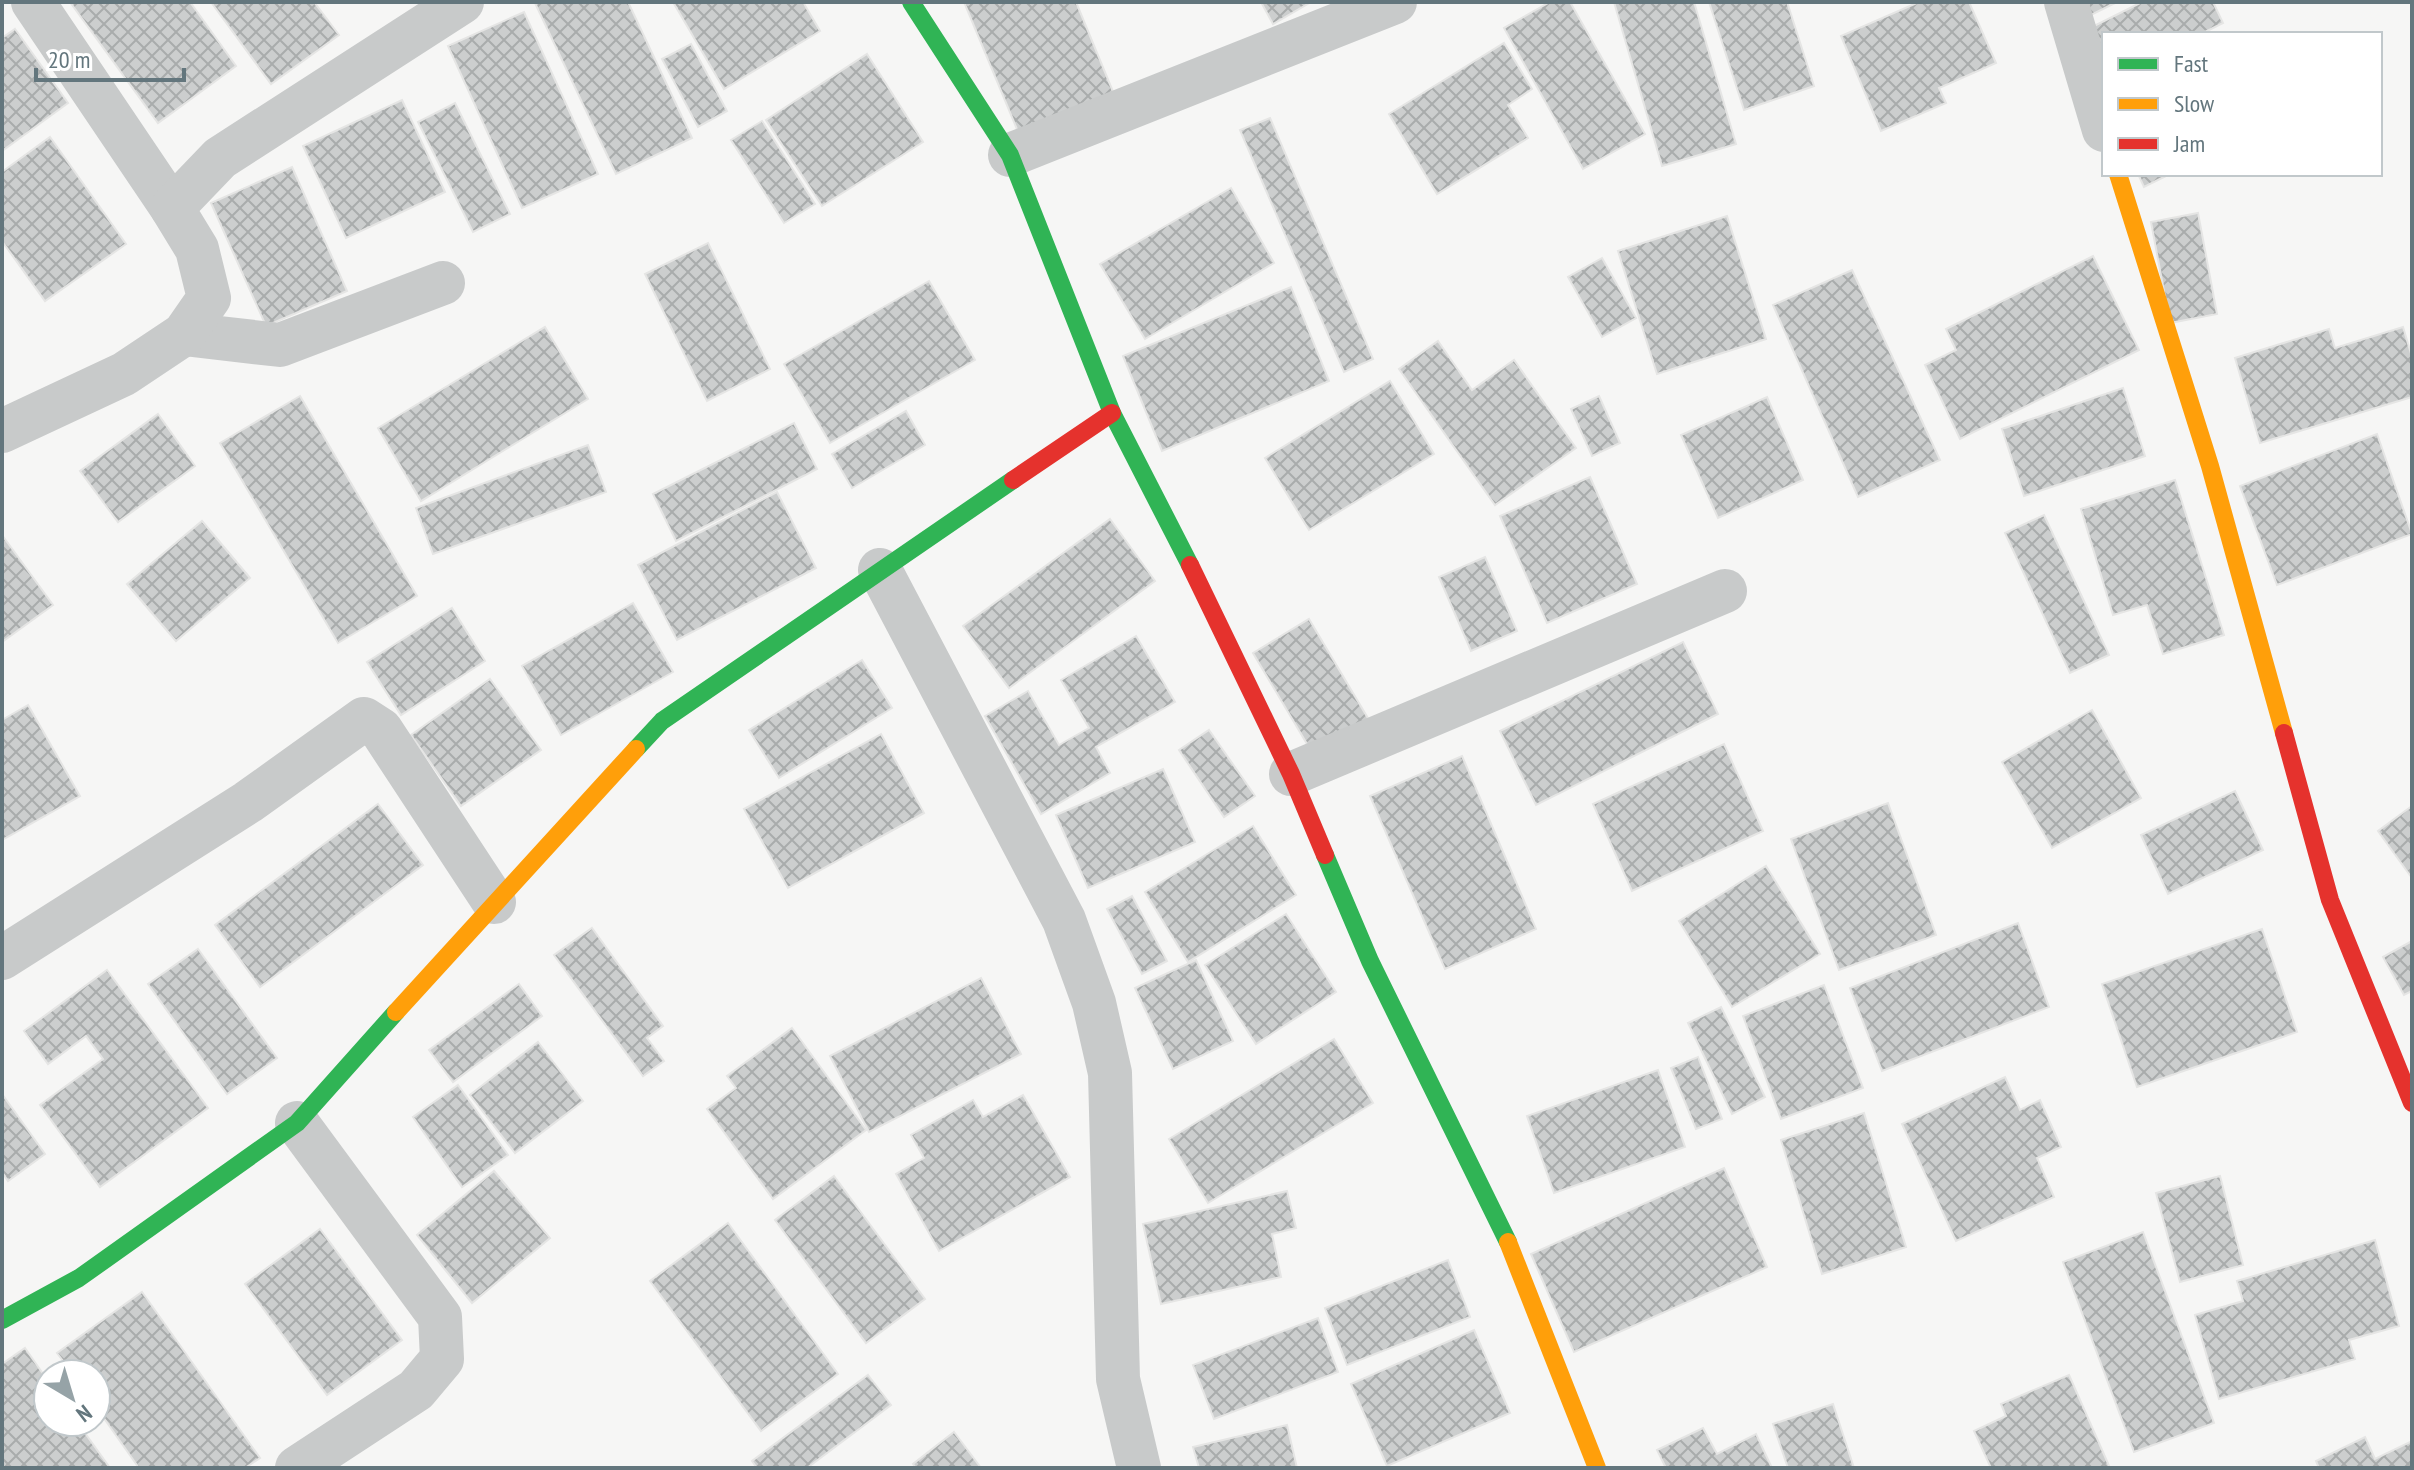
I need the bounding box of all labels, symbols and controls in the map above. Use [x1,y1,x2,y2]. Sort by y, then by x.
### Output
scale bar [36,32,184,82]
legend [2102,32,2382,176]
text: 20 m [48,44,90,75]
text: Fast [2174,48,2209,79]
text: Slow [2174,88,2215,119]
text: Jam [2173,128,2205,159]
north arrow [32,1358,112,1438]
text: N [71,1399,98,1428]

